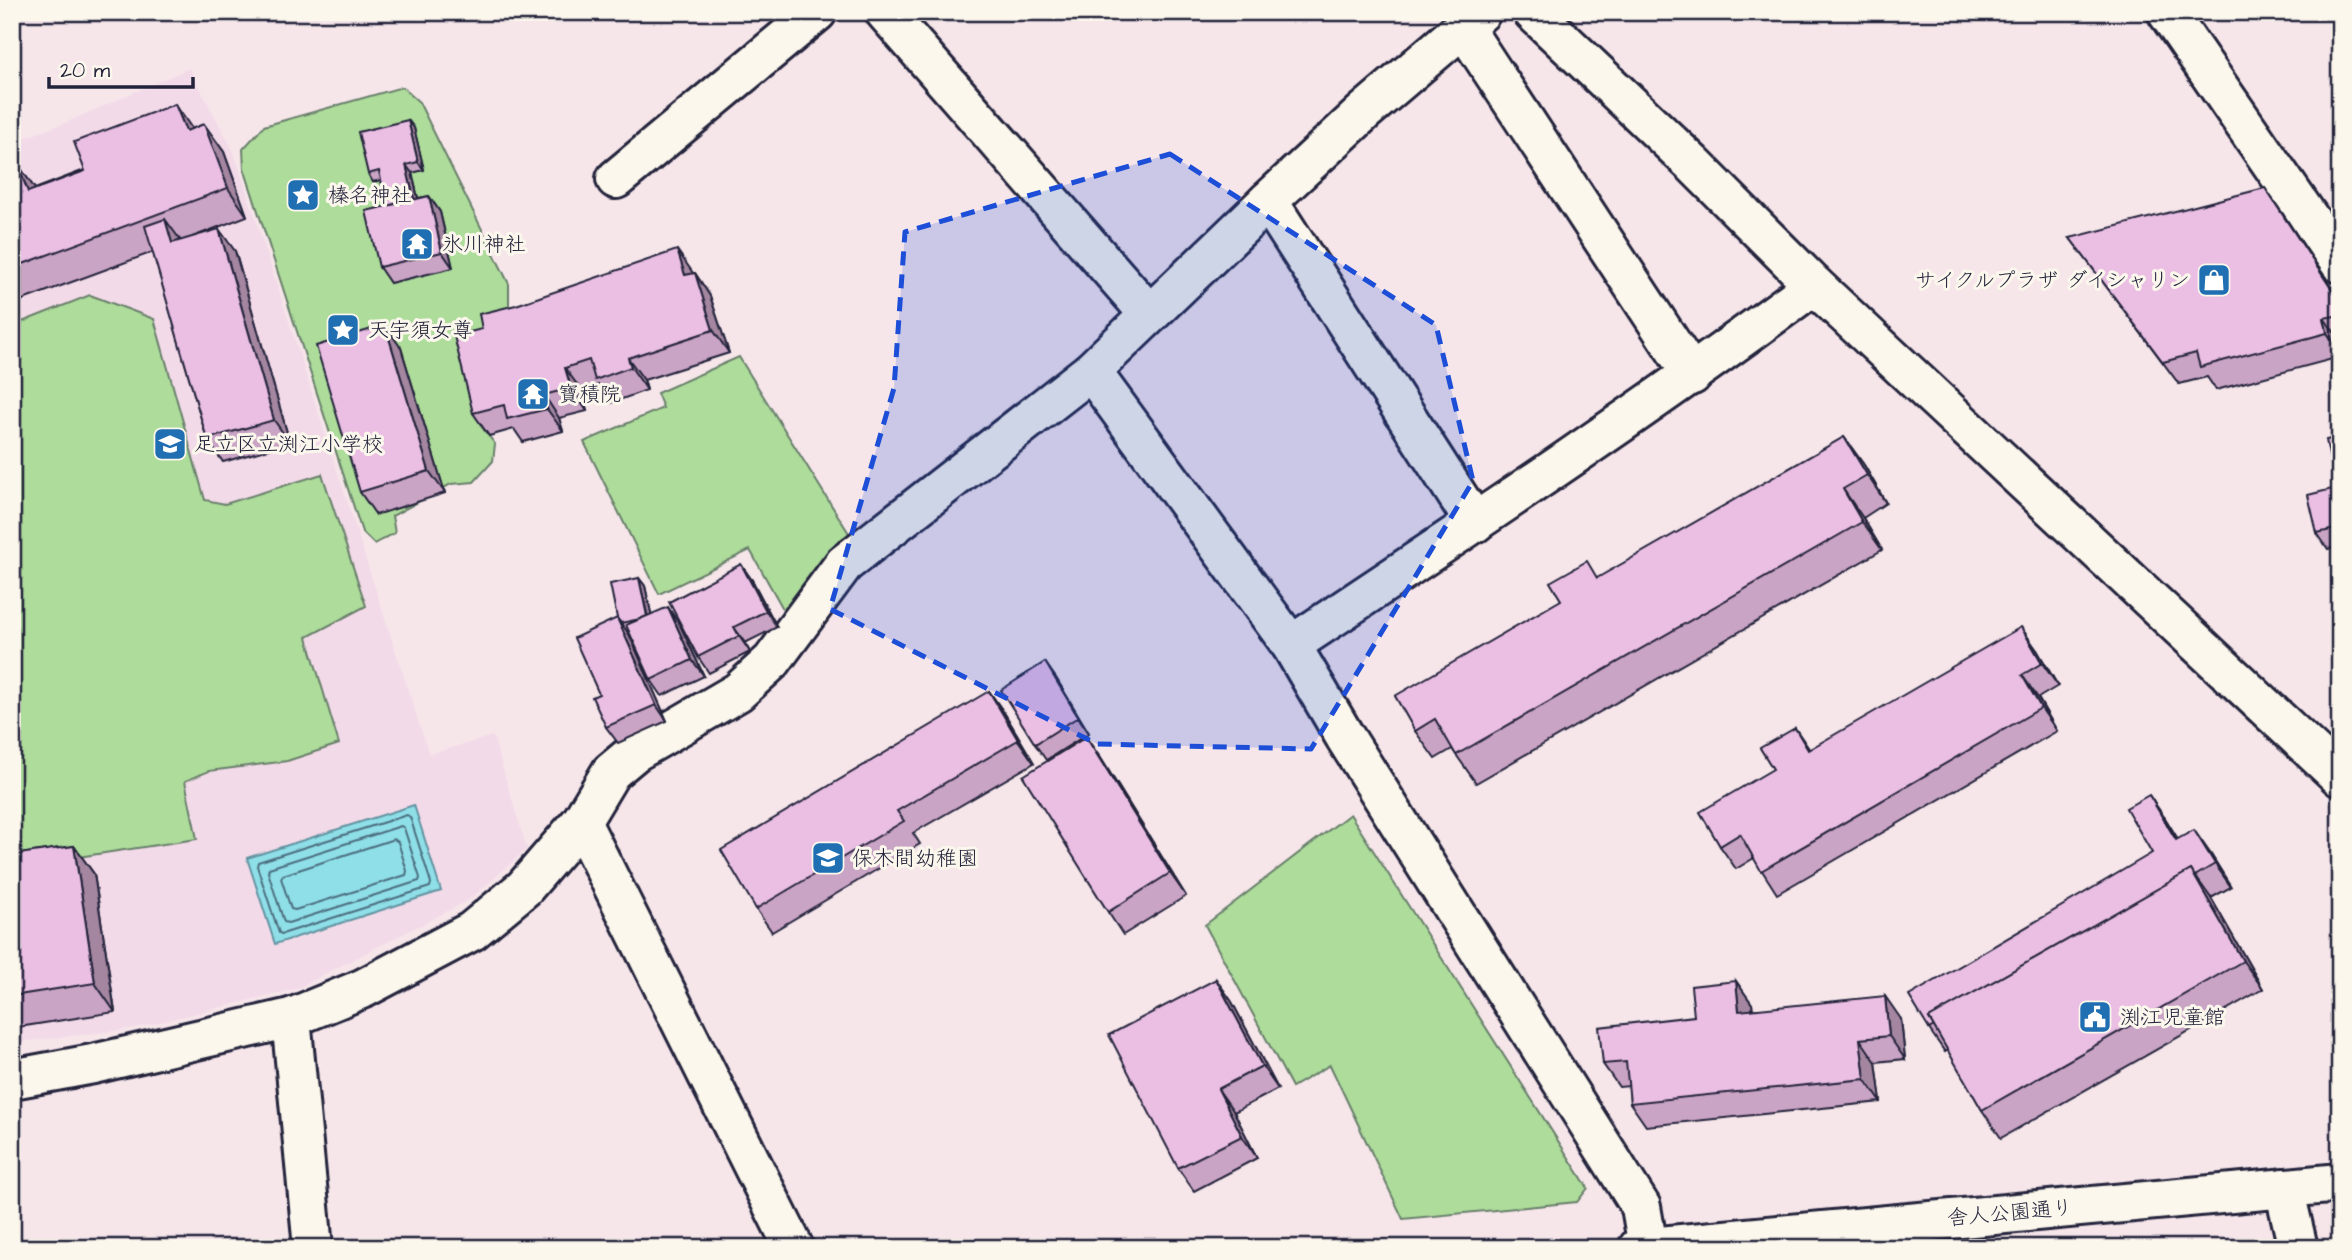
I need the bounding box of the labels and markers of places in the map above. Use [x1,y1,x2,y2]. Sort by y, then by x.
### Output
place icon: 榛名神社 [284,176,322,214]
place label: 榛名神社 [328,181,412,210]
temple icon: 氷川神社 [398,225,436,263]
place label: 氷川神社 [442,230,526,259]
shop icon: サイクルプラザ ダイシャリン [2195,261,2233,299]
place label: サイクルプラザ ダイシャリン [1914,266,2190,295]
place icon: 天宇須女尊 [324,311,362,349]
place label: 天宇須女尊 [368,316,473,345]
temple icon: 寶積院 [514,375,552,413]
place label: 寶積院 [558,380,621,409]
school or university icon: 足立区立渕江小学校 [151,425,189,463]
place label: 足立区立渕江小学校 [194,430,383,459]
school or university icon: 保木間幼稚園 [809,839,847,877]
place label: 保木間幼稚園 [852,844,978,873]
public building icon: 渕江児童館 [2076,998,2114,1036]
place label: 渕江児童館 [2120,1003,2225,1032]

